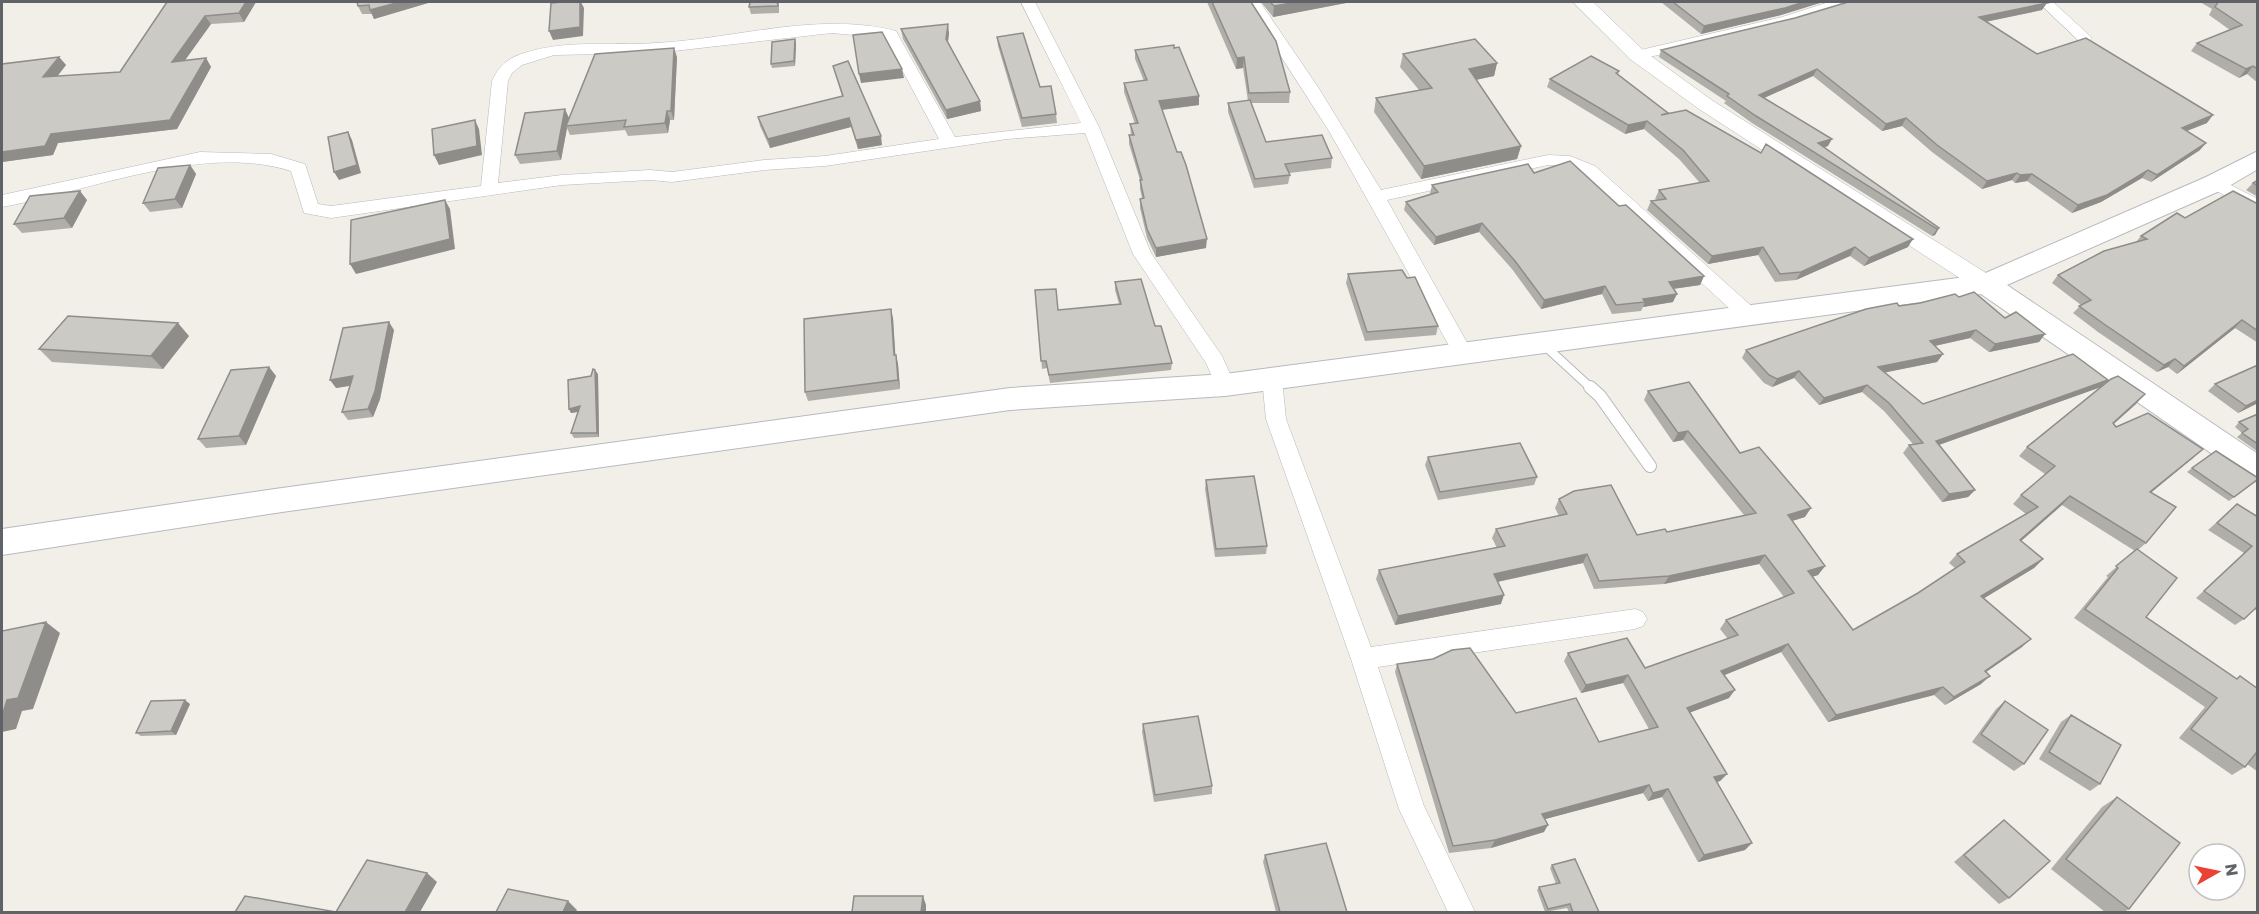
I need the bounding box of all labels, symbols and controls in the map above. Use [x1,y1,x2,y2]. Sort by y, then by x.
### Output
north arrow [2187,842,2247,902]
text: N [2219,862,2244,877]

